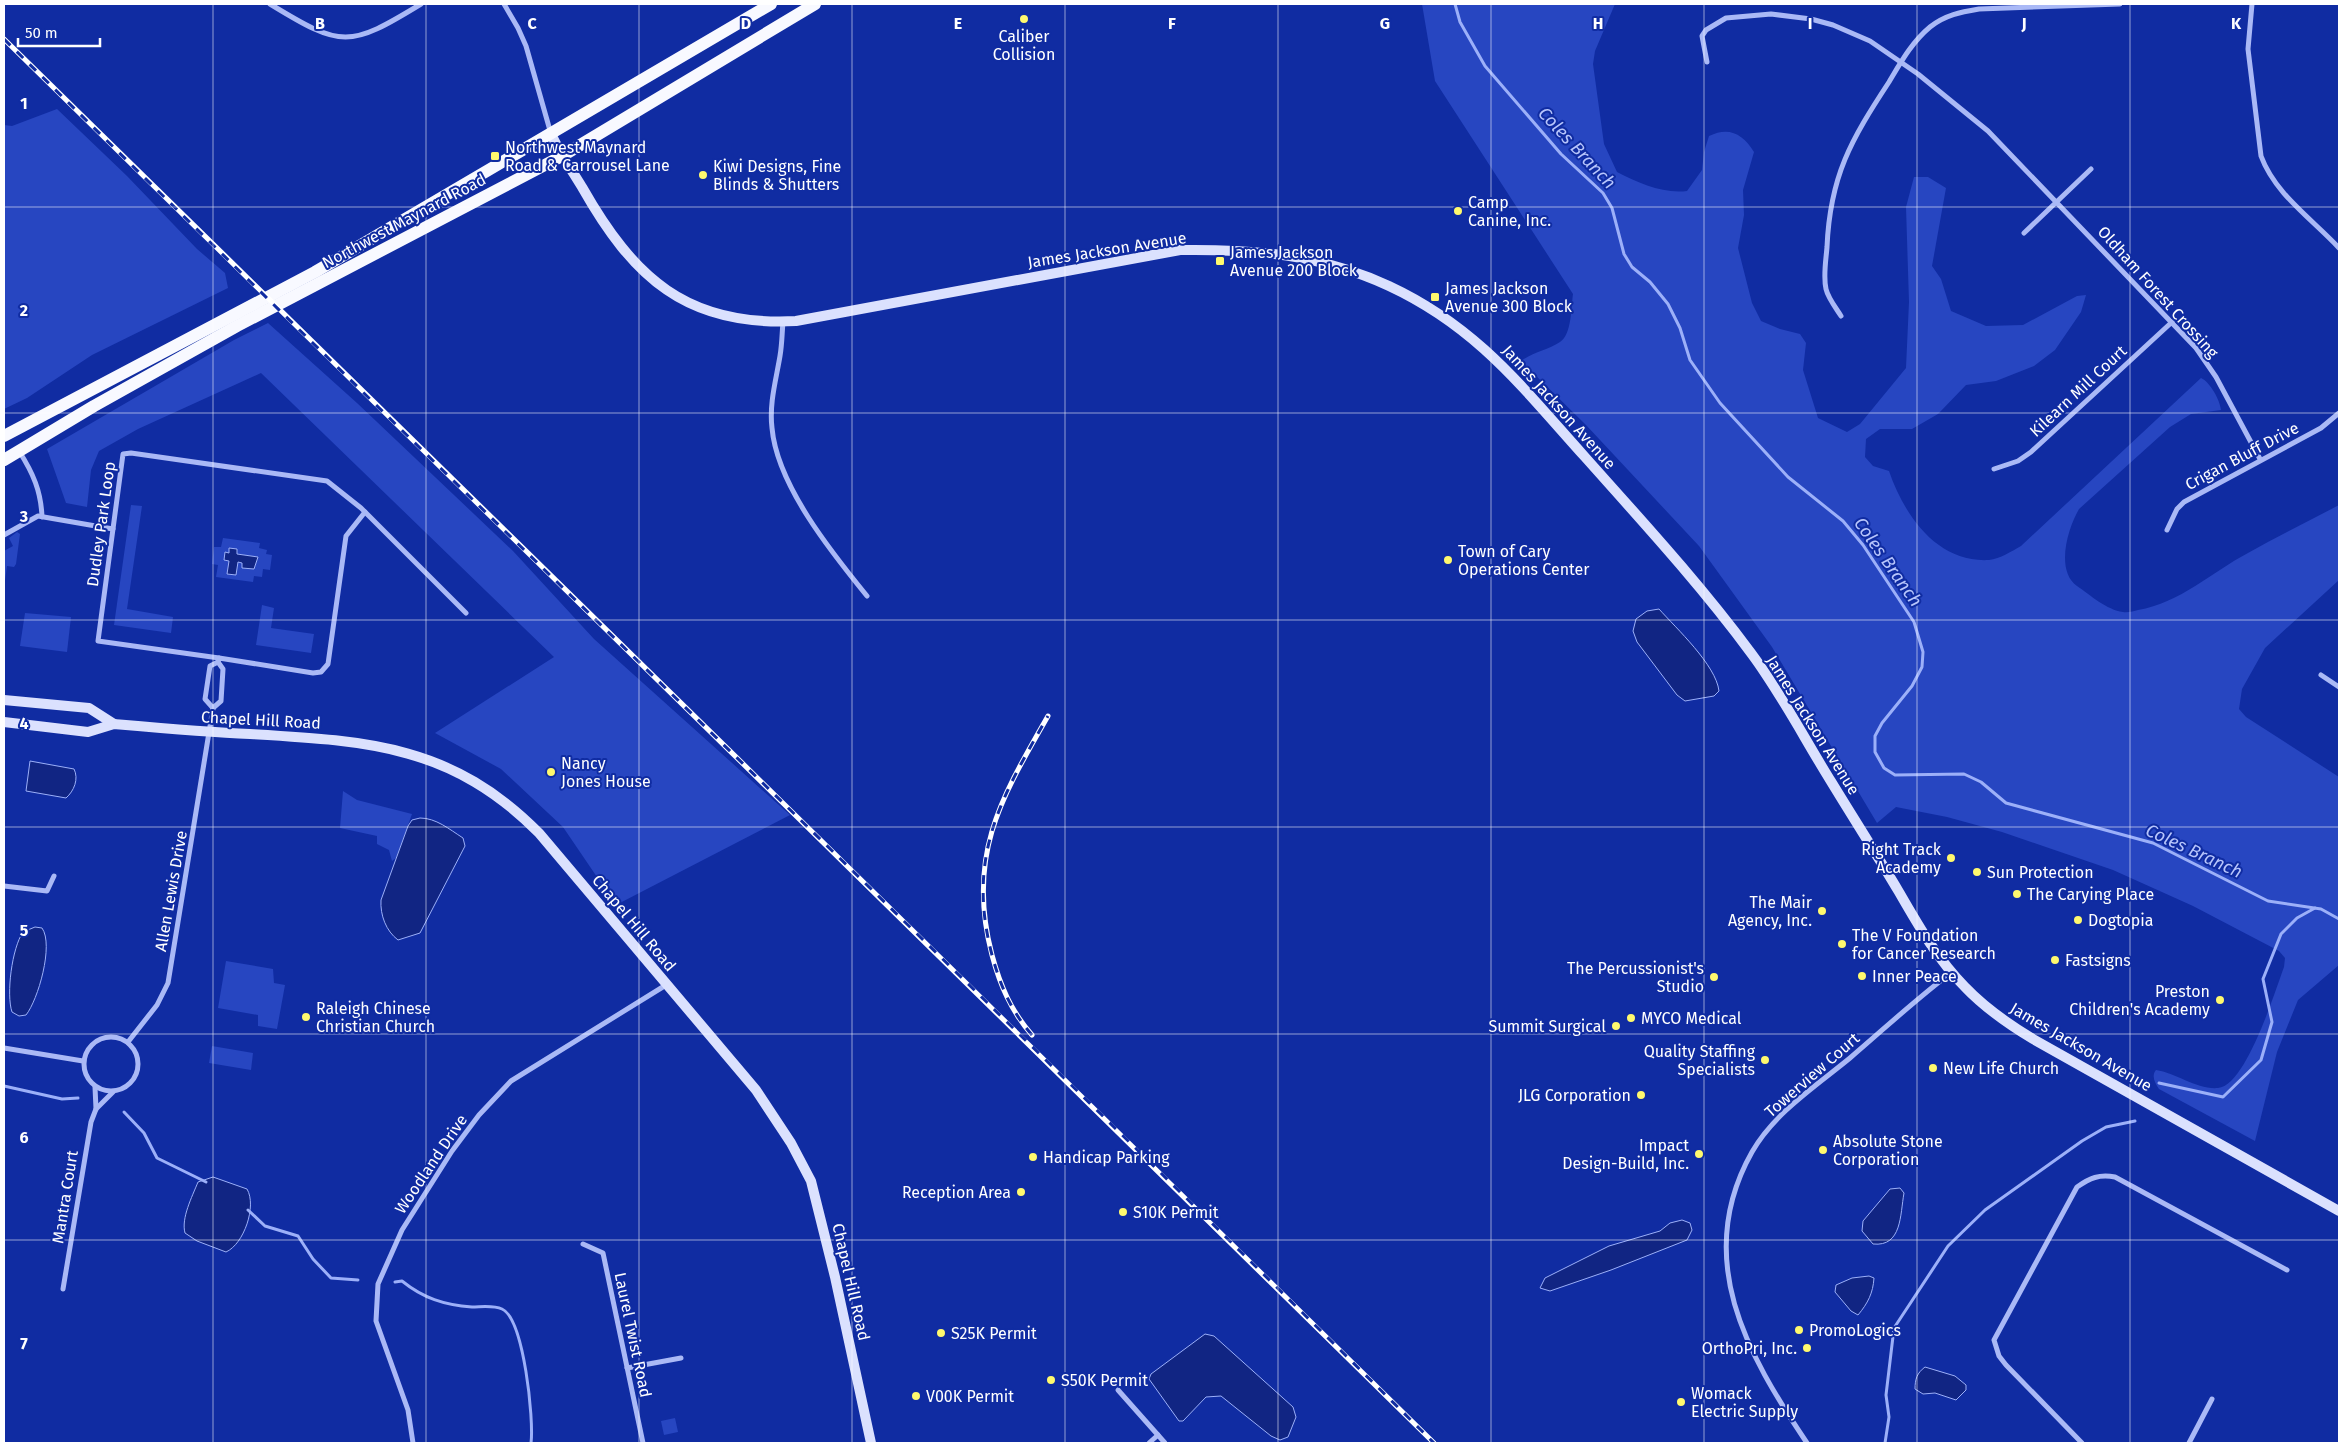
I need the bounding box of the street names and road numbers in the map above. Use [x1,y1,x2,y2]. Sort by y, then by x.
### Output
street label: Northwest Maynard Road [319,170,489,272]
street label: Oldham Forest Crossing [2094,222,2223,362]
street label: James Jackson Avenue [1026,228,1188,272]
street label: James Jackson Avenue [1498,341,1620,473]
street label: Kilearn Mill Court [2026,341,2131,441]
street label: Crigan Bluff Drive [2182,418,2302,494]
street label: Dudley Park Loop [83,460,119,588]
street label: James Jackson Avenue [1762,652,1864,798]
street label: Chapel Hill Road [201,707,321,733]
street label: Allen Lewis Drive [151,829,191,953]
street label: Chapel Hill Road [588,871,680,975]
street label: James Jackson Avenue [2007,999,2155,1095]
street label: Towerview Court [1761,1029,1863,1121]
street label: Woodland Drive [391,1111,471,1217]
street label: Mantra Court [48,1149,82,1245]
street label: Chapel Hill Road [828,1221,874,1343]
street label: Laurel Twist Road [610,1271,656,1399]

